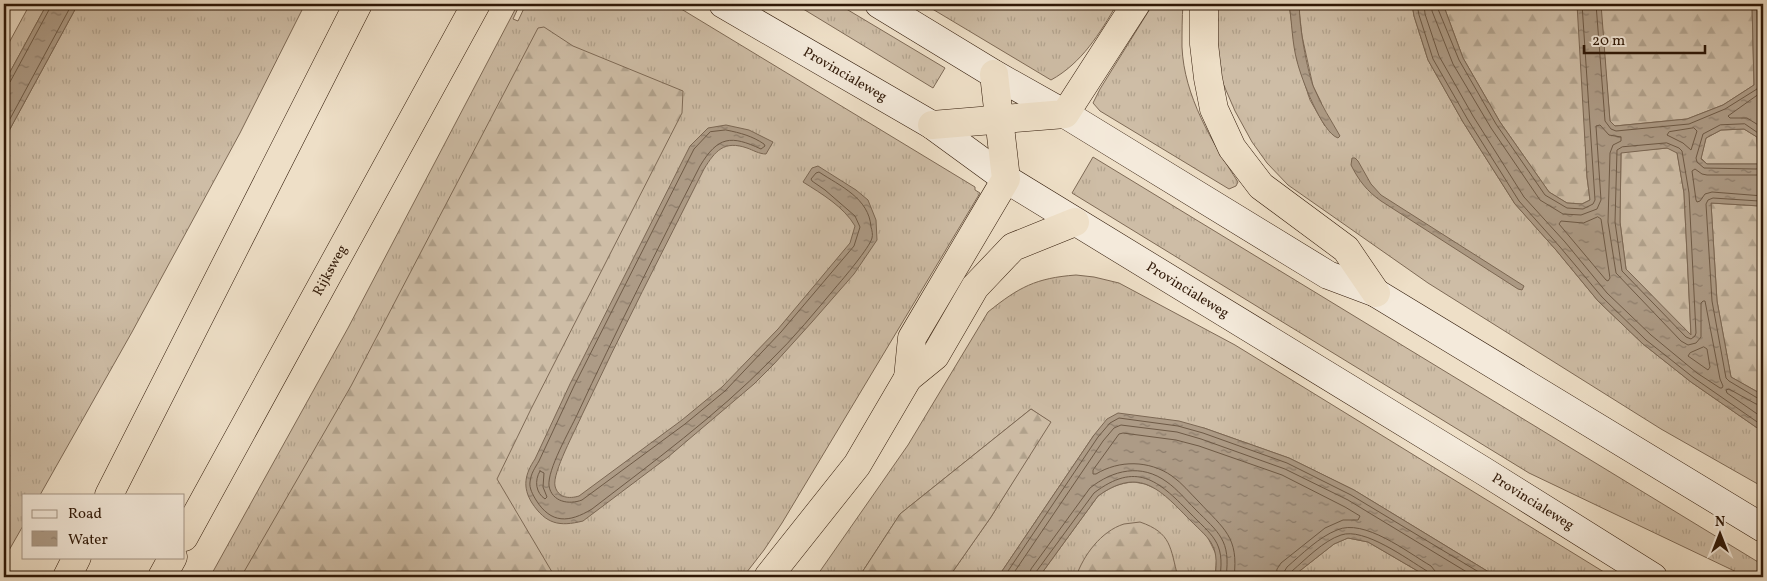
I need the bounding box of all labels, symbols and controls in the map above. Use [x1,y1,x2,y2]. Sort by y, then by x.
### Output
scale bar [1584,22,1706,54]
text: 20 m [1592,31,1625,52]
street label: Provincialeweg [800,43,890,106]
street label: Rijksweg [308,241,352,299]
street label: Provincialeweg [1143,257,1233,323]
street label: Provincialeweg [1488,469,1578,535]
legend [22,494,185,558]
text: Road [68,504,102,525]
north arrow [1694,508,1744,558]
text: N [1715,513,1725,532]
text: Water [68,530,108,551]

